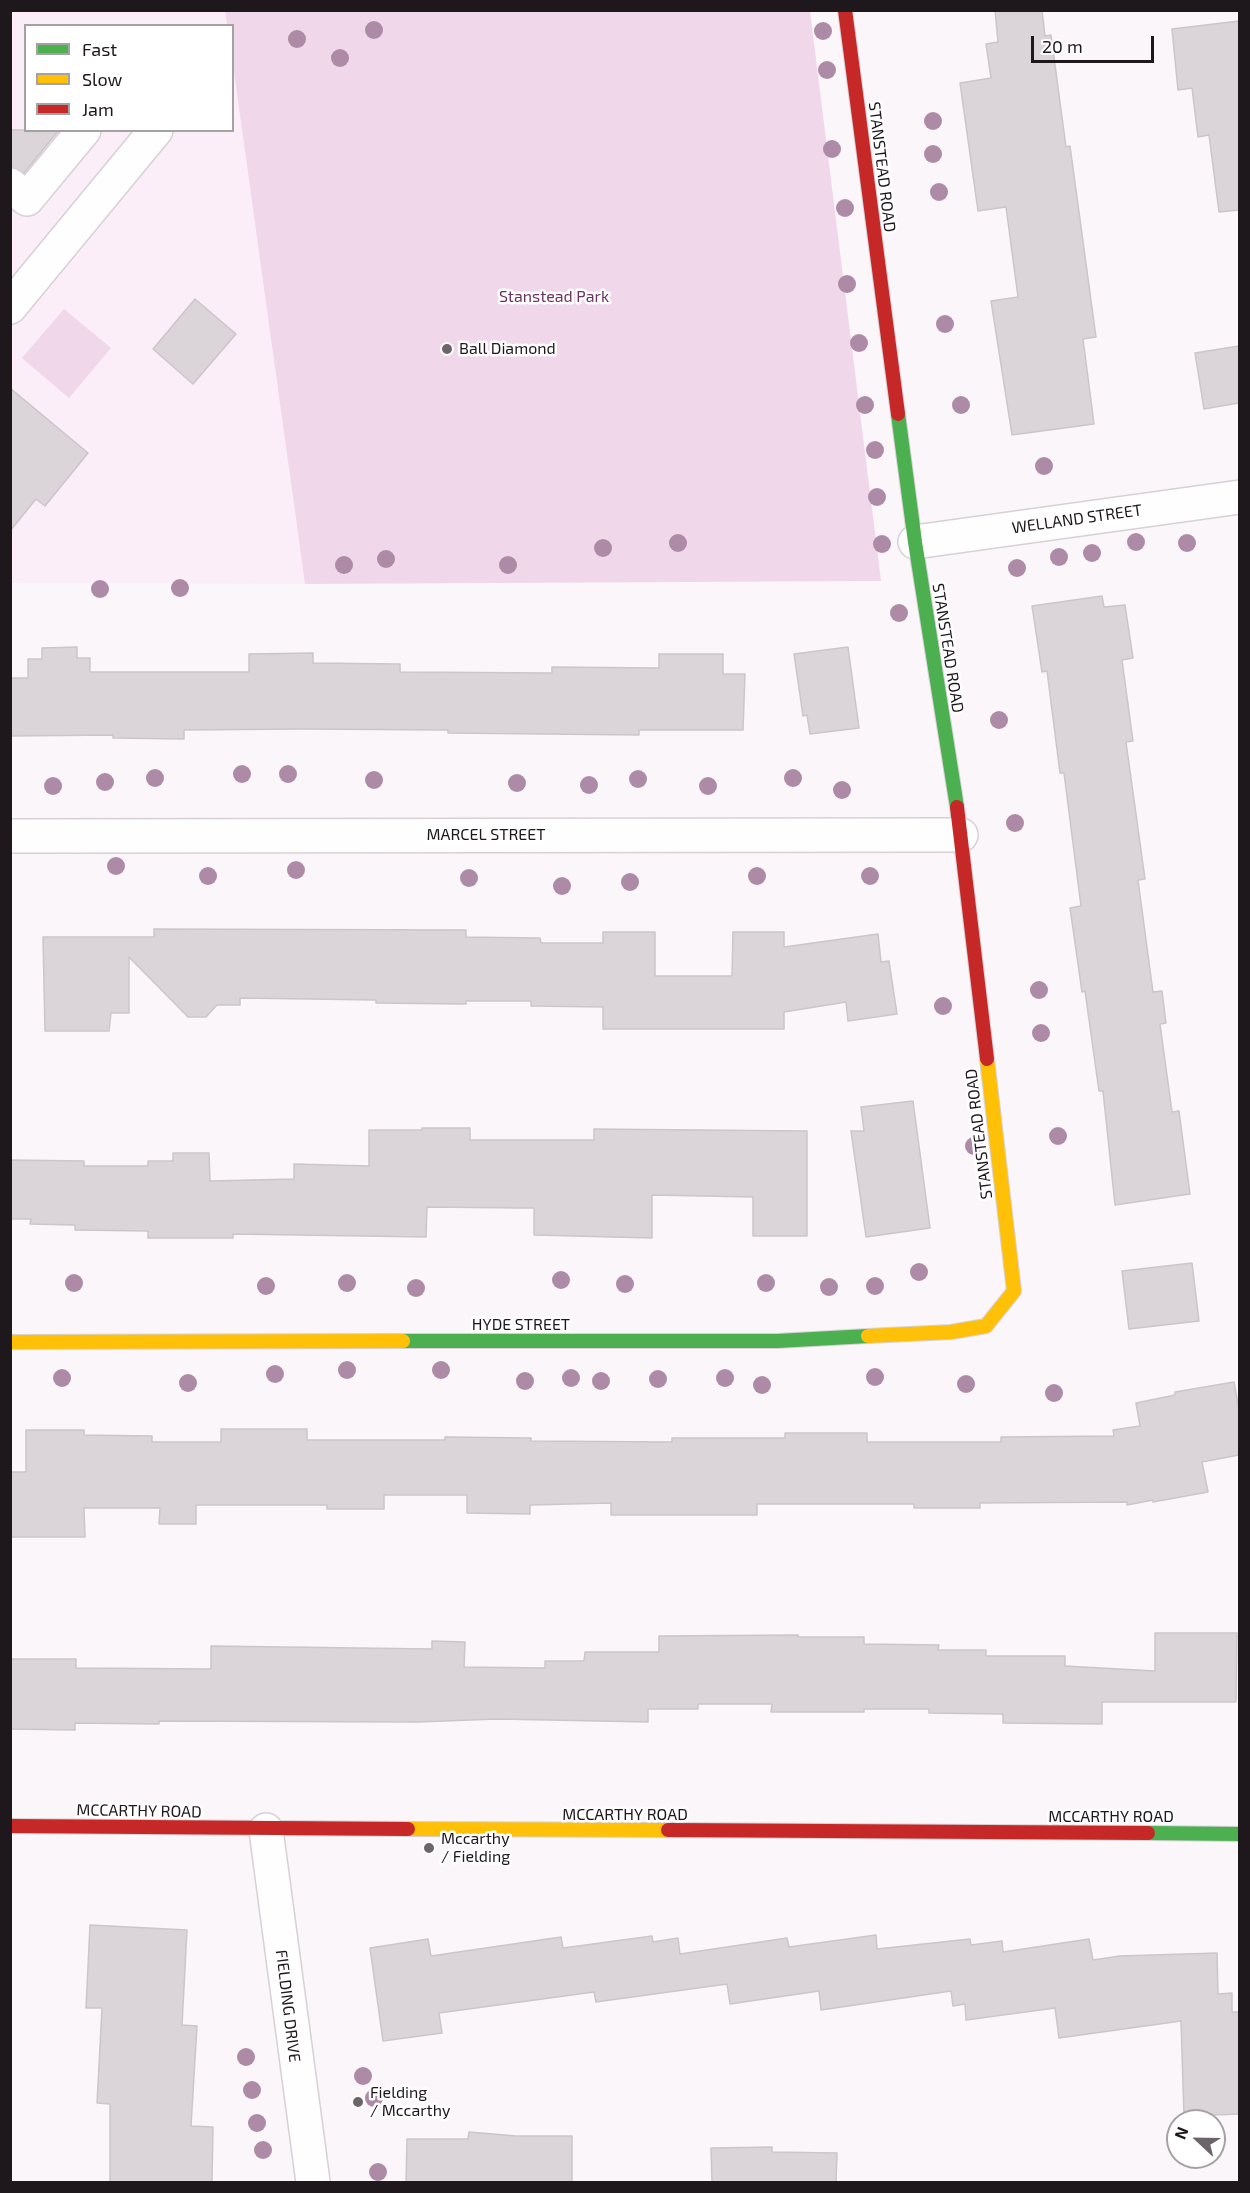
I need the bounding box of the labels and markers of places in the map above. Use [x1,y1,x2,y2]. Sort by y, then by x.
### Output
place label: Ball Diamond [459,339,556,359]
marker: Ball Diamond [440,342,454,356]
place label: Mccarthy / Fielding [441,1829,510,1867]
marker: Mccarthy / Fielding [422,1841,436,1855]
place label: Fielding / Mccarthy [370,2083,450,2121]
marker: Fielding / Mccarthy [351,2095,365,2109]

